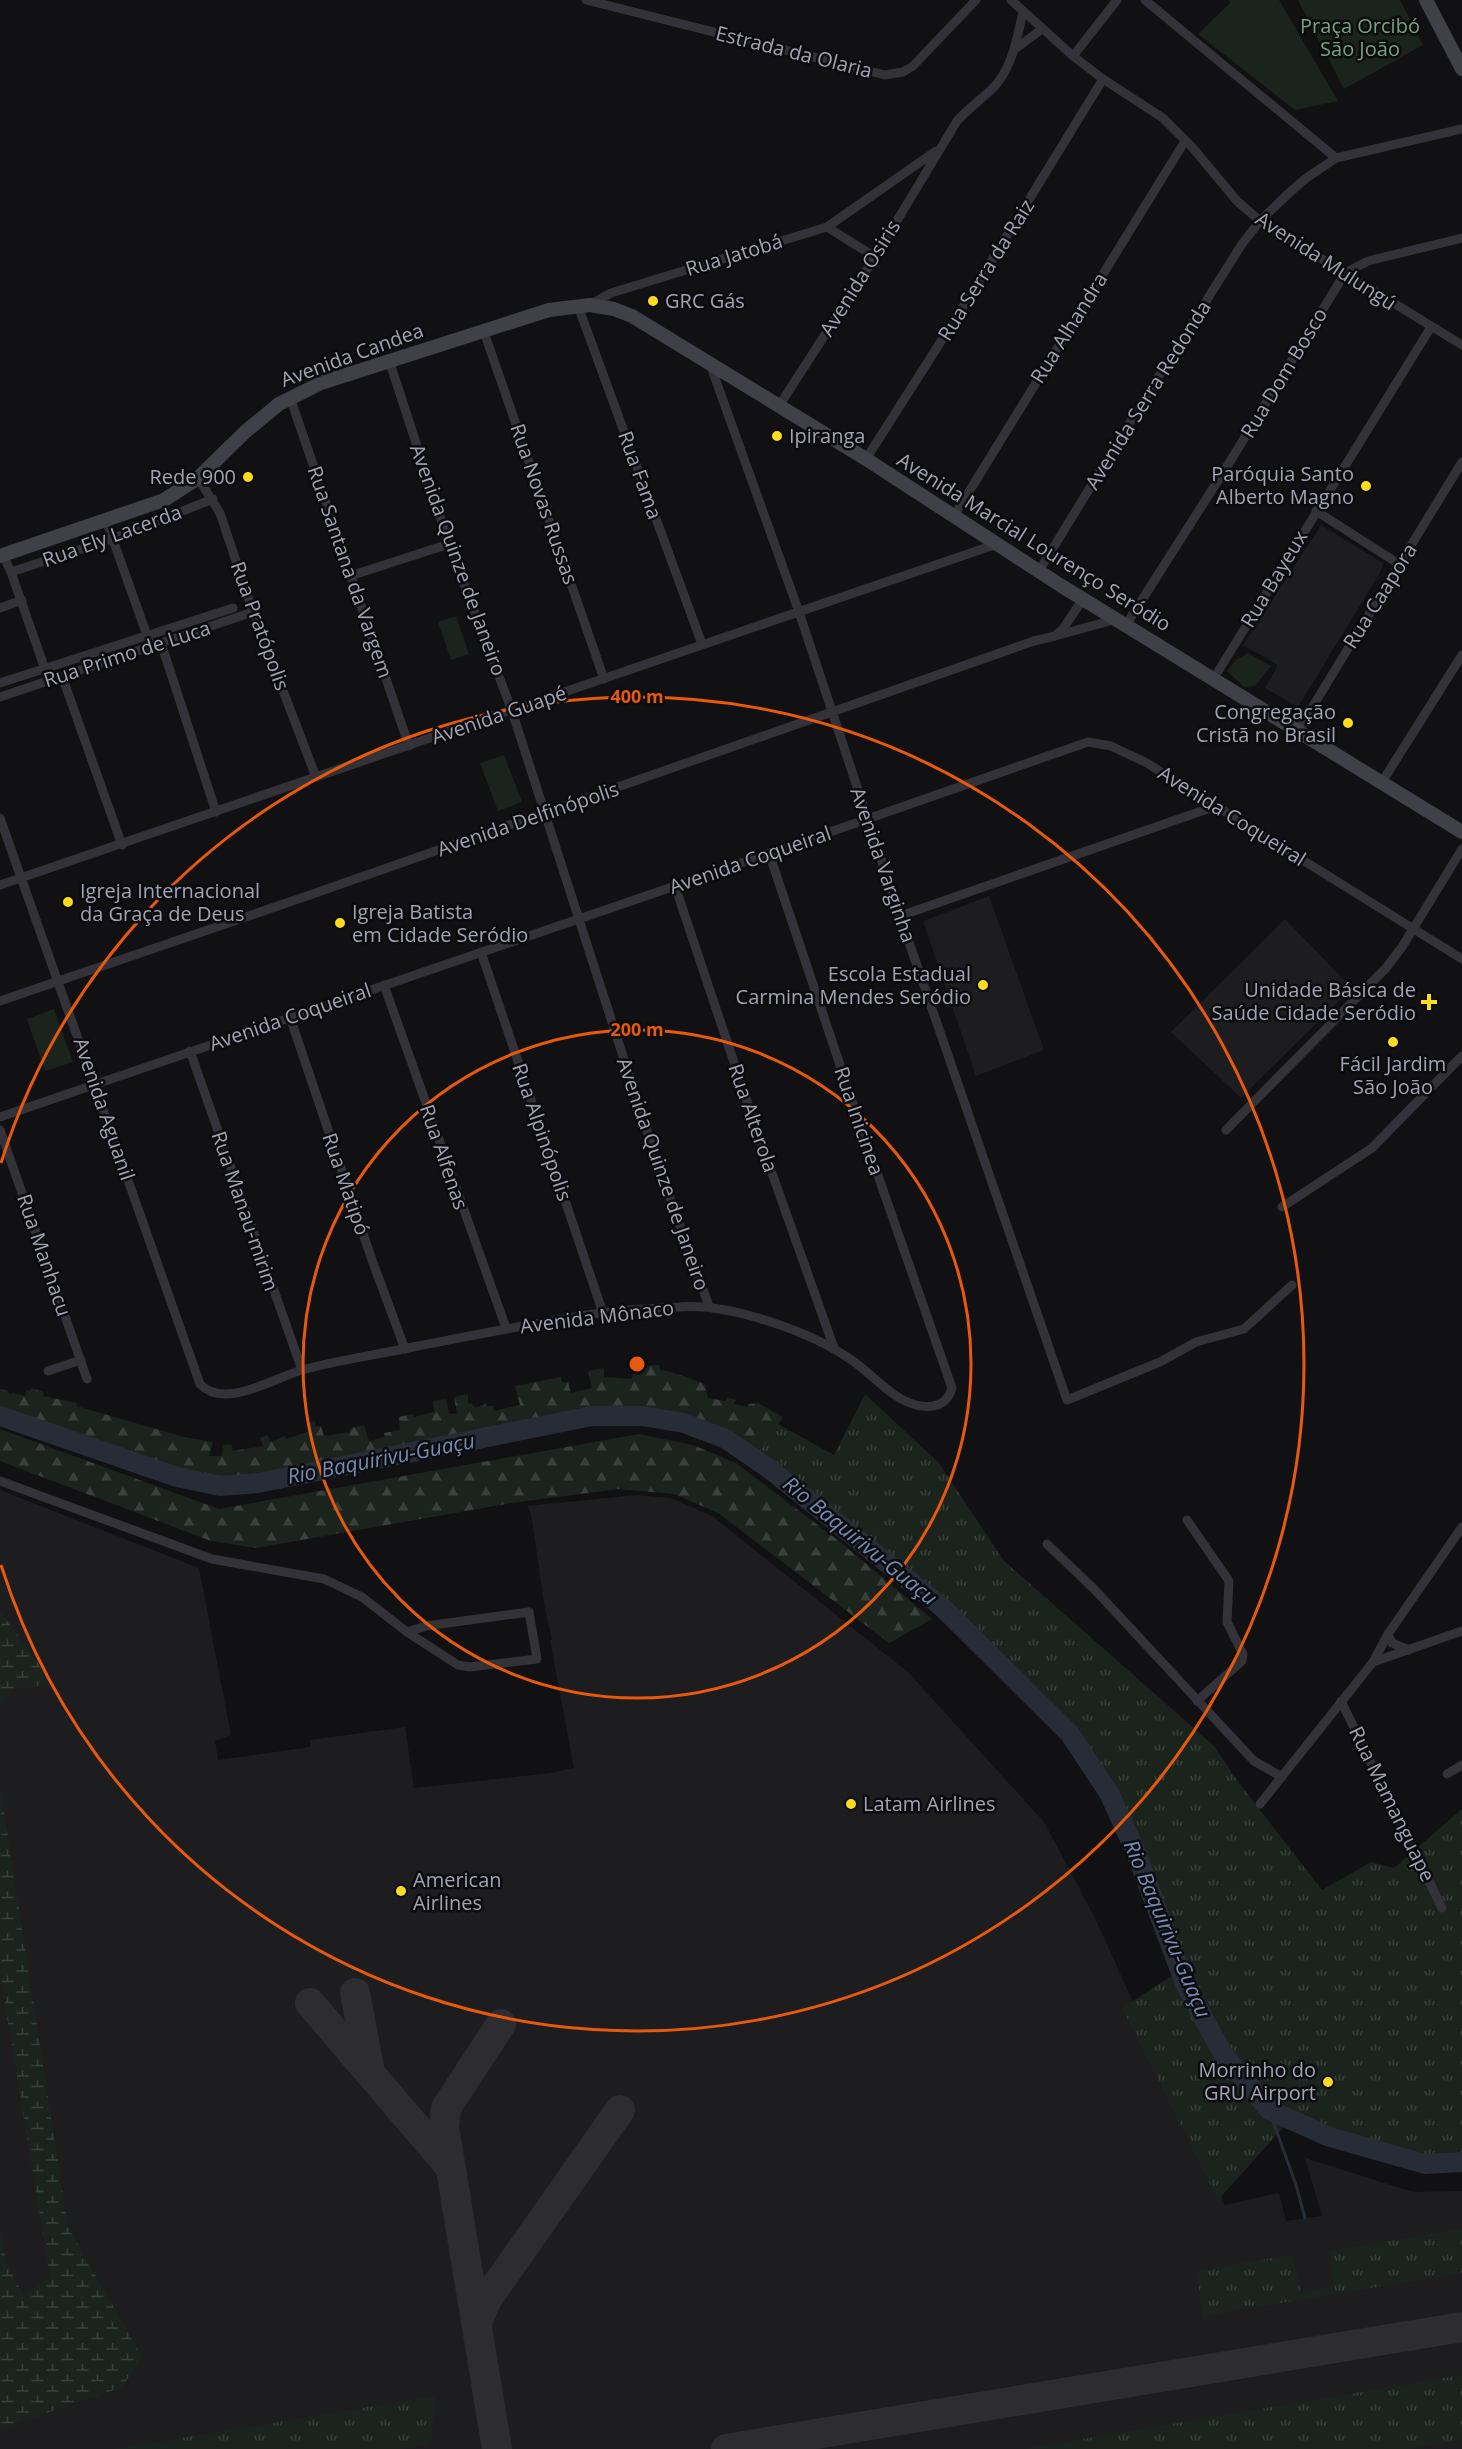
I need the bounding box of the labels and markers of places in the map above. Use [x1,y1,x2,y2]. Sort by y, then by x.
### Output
place label: GRC Gás [665,287,745,314]
marker: GRC Gás [646,294,660,308]
place label: Ipiranga [789,422,865,449]
marker: Ipiranga [770,429,784,443]
place label: Paróquia Santo Alberto Magno [1211,460,1354,510]
place label: Rede 900 [149,463,236,490]
marker: Rede 900 [241,470,255,484]
marker: Paróquia Santo Alberto Magno [1359,479,1373,493]
place label: Congregação Cristã no Brasil [1196,698,1336,748]
marker: Congregação Cristã no Brasil [1341,716,1355,730]
place label: Igreja Internacional da Graça de Deus [80,877,260,927]
marker: Igreja Internacional da Graça de Deus [61,895,75,909]
place label: Igreja Batista em Cidade Seródio [352,898,528,948]
marker: Igreja Batista em Cidade Seródio [333,916,347,930]
place label: Escola Estadual Carmina Mendes Seródio [736,960,971,1010]
place label: Unidade Básica de Saúde Cidade Seródio [1212,976,1416,1026]
marker: Escola Estadual Carmina Mendes Seródio [976,978,990,992]
marker: Unidade Básica de Saúde Cidade Seródio [1420,993,1438,1011]
marker: Fácil Jardim São João [1386,1035,1400,1049]
place label: Fácil Jardim São João [1340,1050,1446,1100]
centre of rings [627,1354,647,1374]
place label: Latam Airlines [863,1790,996,1817]
marker: Latam Airlines [844,1797,858,1811]
place label: American Airlines [413,1866,502,1916]
marker: American Airlines [394,1884,408,1898]
place label: Morrinho do GRU Airport [1199,2056,1316,2106]
marker: Morrinho do GRU Airport [1321,2075,1335,2089]

